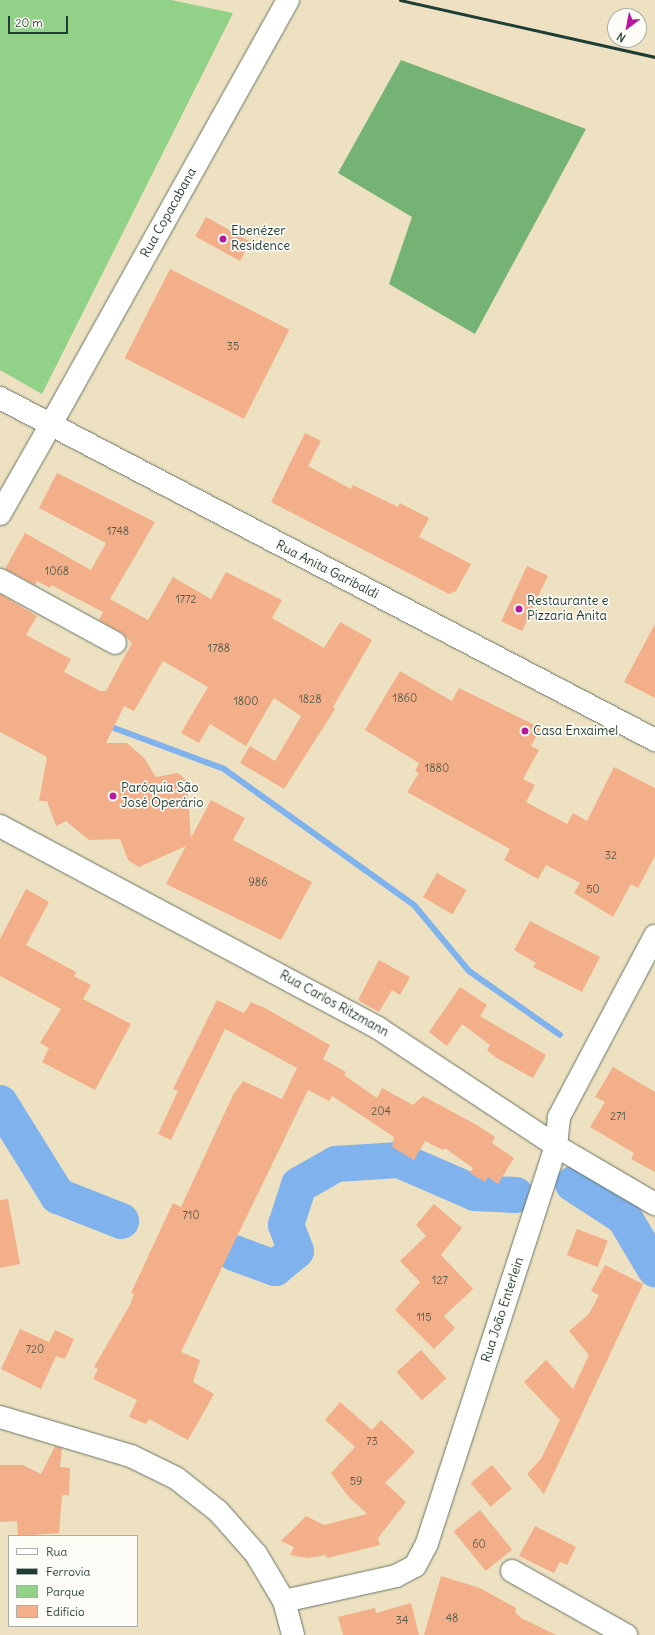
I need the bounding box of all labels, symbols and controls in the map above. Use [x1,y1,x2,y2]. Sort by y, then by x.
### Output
scale bar [10,8,70,34]
north arrow [607,8,647,48]
text: 20 m [15,15,43,30]
text: N [614,29,628,45]
street label: Rua Copacabana [138,165,200,261]
place label: Ebenézer Residence [231,224,290,255]
marker: Ebenézer Residence [218,234,228,244]
house number: 35 [227,339,239,353]
house number: 1748 [107,524,129,538]
street label: Rua Anita Garibaldi [273,537,381,603]
house number: 1068 [45,564,69,578]
house number: 1772 [175,592,197,606]
place label: Restaurante e Pizzaria Anita [527,594,609,625]
marker: Restaurante e Pizzaria Anita [514,604,524,614]
house number: 1788 [208,641,230,655]
house number: 1860 [393,691,417,705]
house number: 1828 [298,692,322,706]
house number: 1800 [233,694,259,708]
place label: Casa Enxaimel [533,723,618,739]
marker: Casa Enxaimel [520,726,530,736]
house number: 1880 [425,761,449,775]
place label: Paróquia São José Operário [121,781,203,812]
marker: Paróquia São José Operário [108,791,118,801]
house number: 32 [605,848,617,862]
house number: 986 [248,875,268,889]
house number: 50 [586,882,600,896]
street label: Rua Carlos Ritzmann [277,968,391,1040]
house number: 204 [371,1104,391,1118]
house number: 271 [610,1109,626,1123]
house number: 710 [183,1208,199,1222]
street label: Rua João Enterlein [479,1255,527,1365]
house number: 127 [432,1273,448,1287]
house number: 115 [416,1310,432,1324]
house number: 720 [26,1342,44,1356]
house number: 73 [366,1434,378,1448]
house number: 59 [350,1474,362,1488]
legend [8,1535,138,1627]
house number: 60 [472,1537,486,1551]
text: Rua [46,1544,67,1559]
text: Ferrovia [46,1564,90,1579]
text: Parque [46,1584,85,1599]
text: Edifício [46,1604,85,1619]
house number: 48 [446,1611,458,1625]
house number: 34 [396,1613,408,1627]

